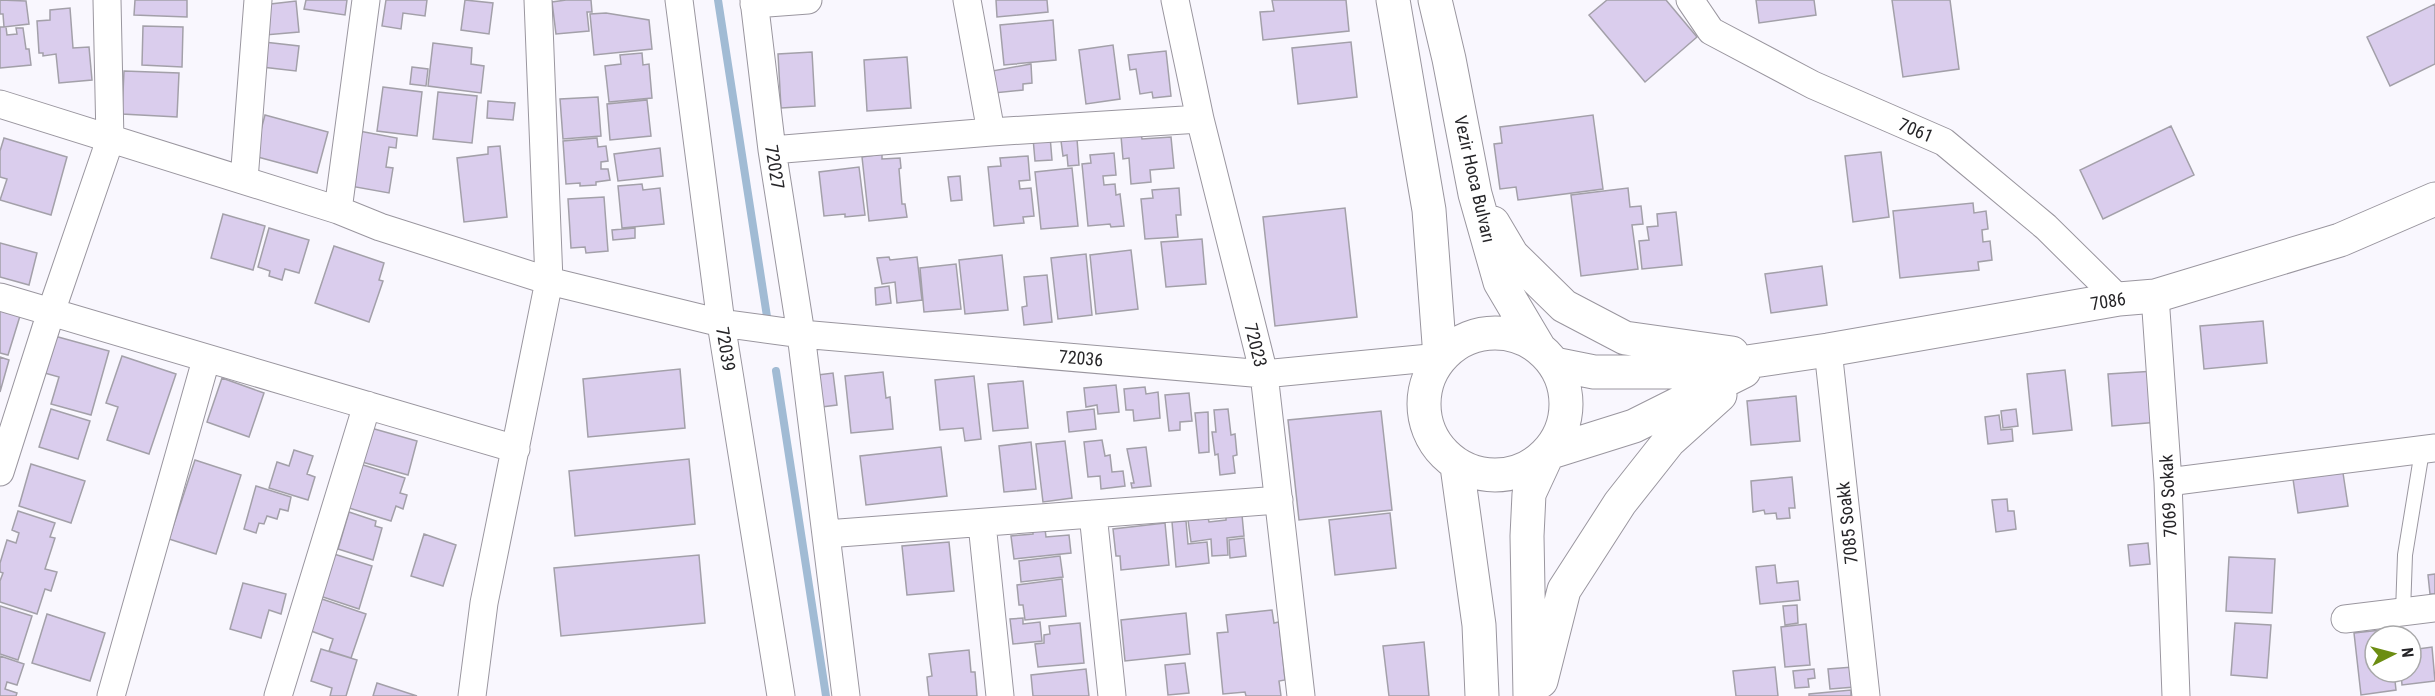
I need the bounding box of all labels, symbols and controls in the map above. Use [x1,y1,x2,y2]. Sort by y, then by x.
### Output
street label: Vezir Hoca Bulvarı [1450,113,1500,245]
street label: 7061 [1896,113,1936,147]
street label: 72027 [761,143,789,191]
street label: 7086 [2089,288,2127,314]
street label: 72023 [1240,321,1272,369]
street label: 72039 [712,325,740,373]
street label: 72036 [1058,346,1104,370]
street label: 7069 Sokak [2155,454,2181,538]
street label: 7085 Soakk [1832,481,1862,565]
north arrow [2363,624,2423,684]
text: N [2397,647,2417,658]

